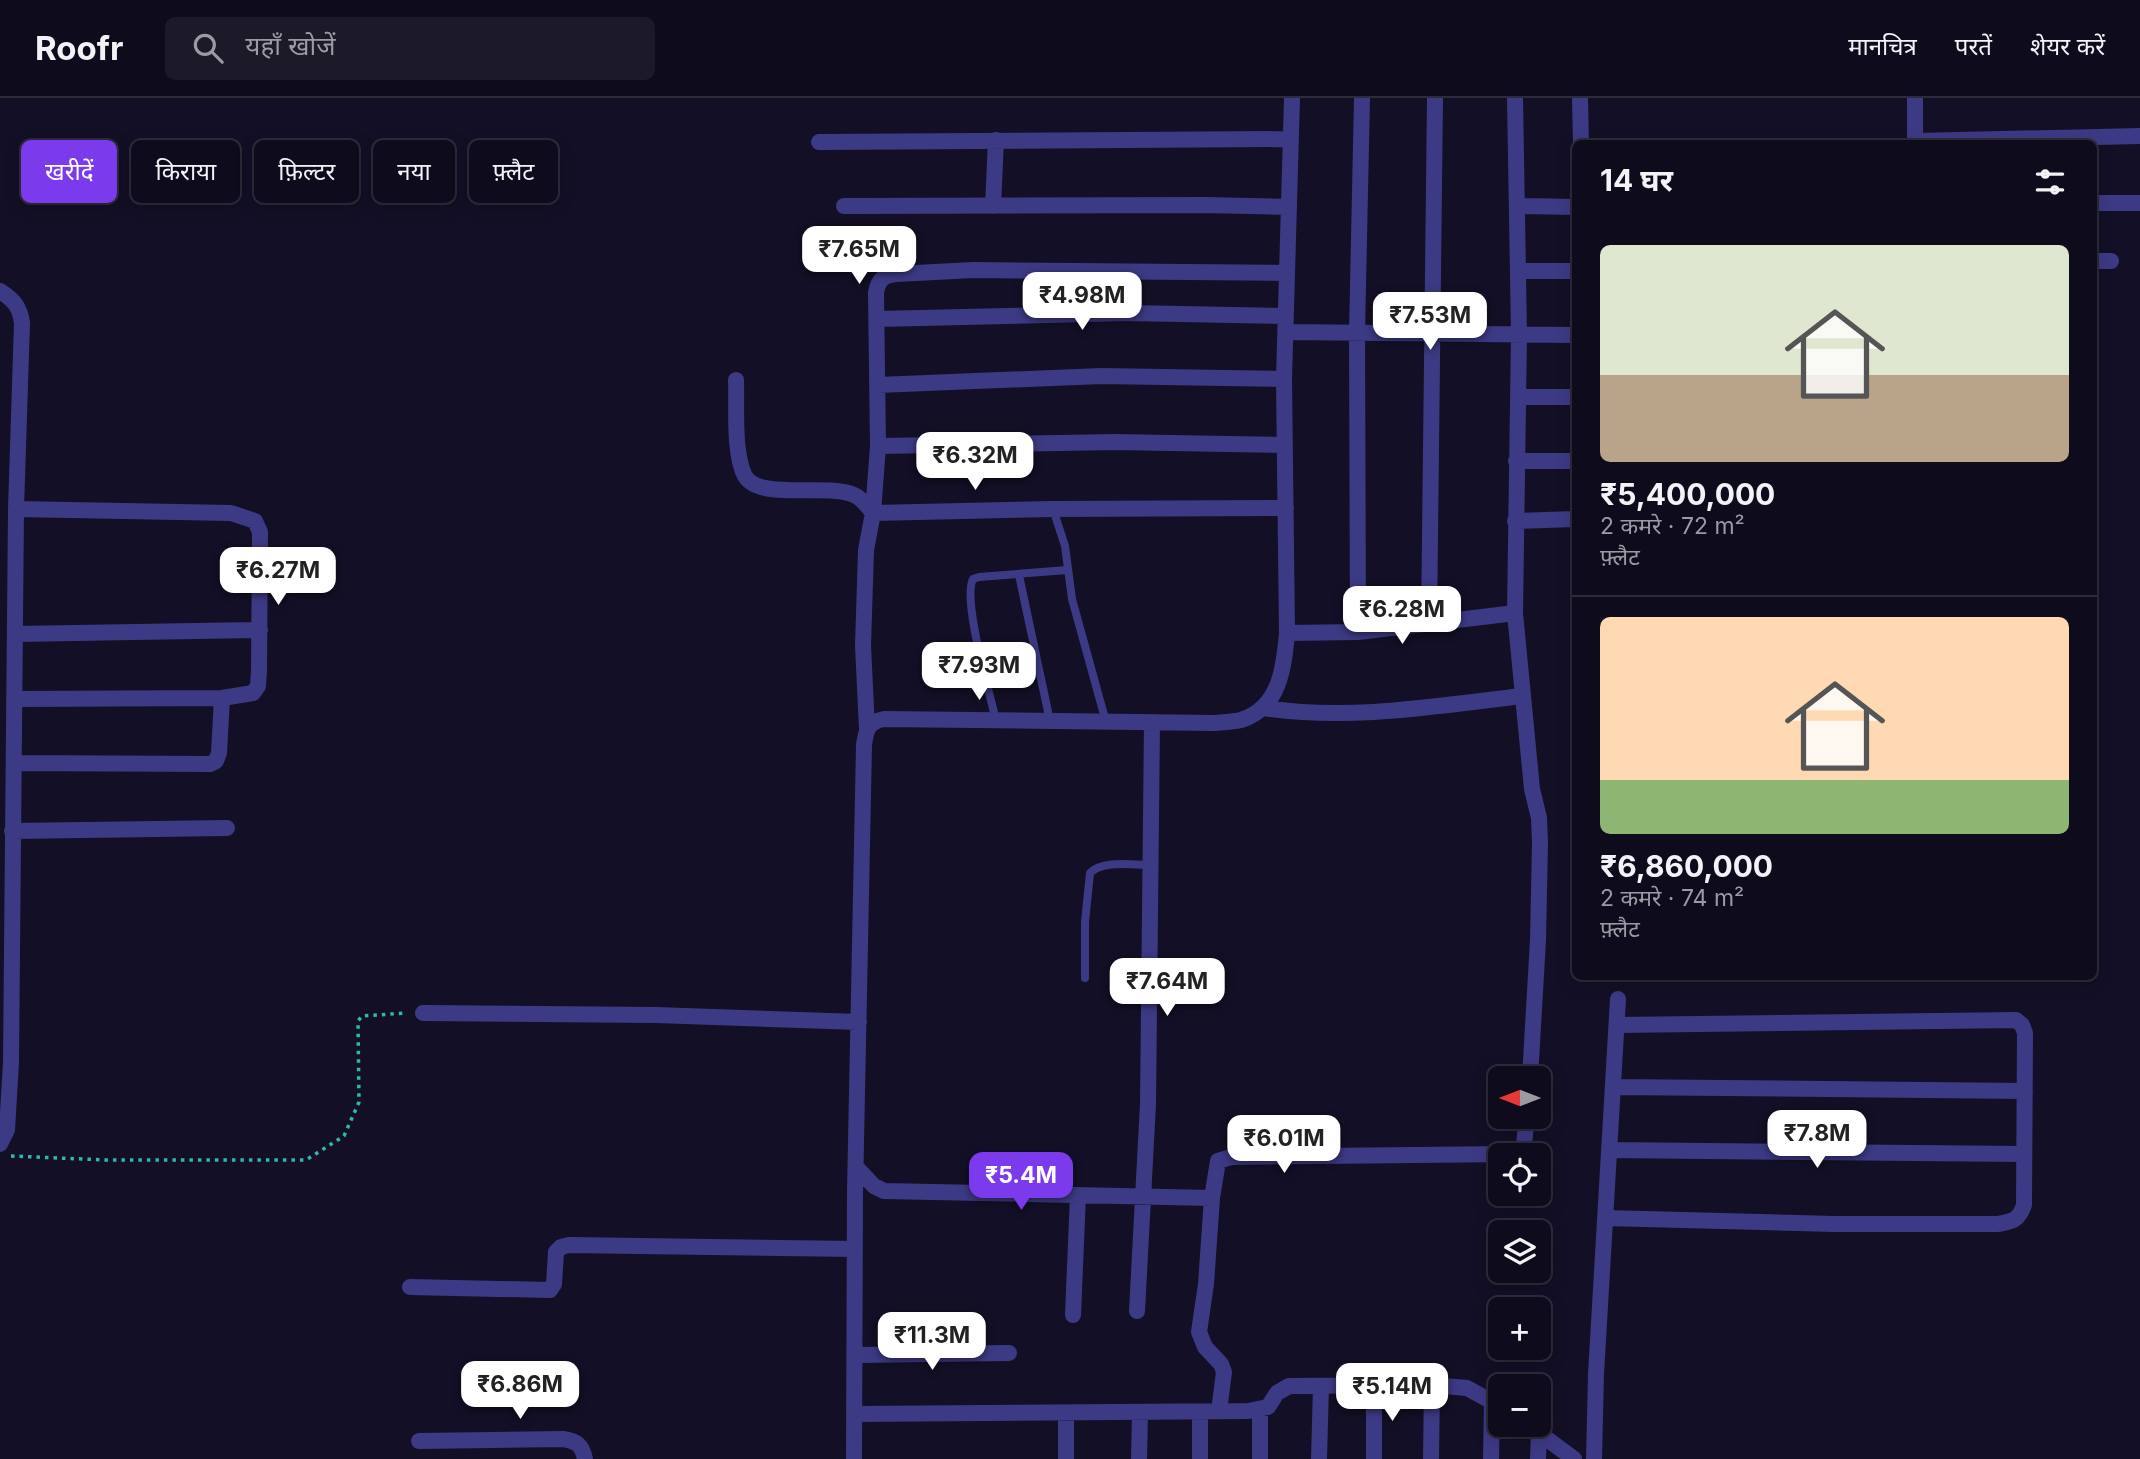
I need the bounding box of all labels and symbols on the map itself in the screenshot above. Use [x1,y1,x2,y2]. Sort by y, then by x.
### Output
pin: ₹7.65M [802,226,916,286]
pin: ₹4.98M [1025,272,1139,332]
pin: ₹7.53M [1373,292,1487,352]
pin: ₹6.32M [918,432,1032,492]
pin: ₹6.27M [221,547,335,607]
pin: ₹6.28M [1345,587,1459,646]
pin: ₹7.93M [922,642,1036,702]
pin: ₹7.64M [1110,958,1224,1018]
north arrow [1488,1066,1550,1129]
pin: ₹7.8M [1768,1110,1866,1170]
pin: ₹6.01M [1227,1116,1341,1175]
pin: ₹5.4M [972,1152,1070,1212]
pin: ₹11.3M [875,1312,989,1372]
pin: ₹6.86M [463,1362,577,1421]
pin: ₹5.14M [1335,1364,1449,1423]

